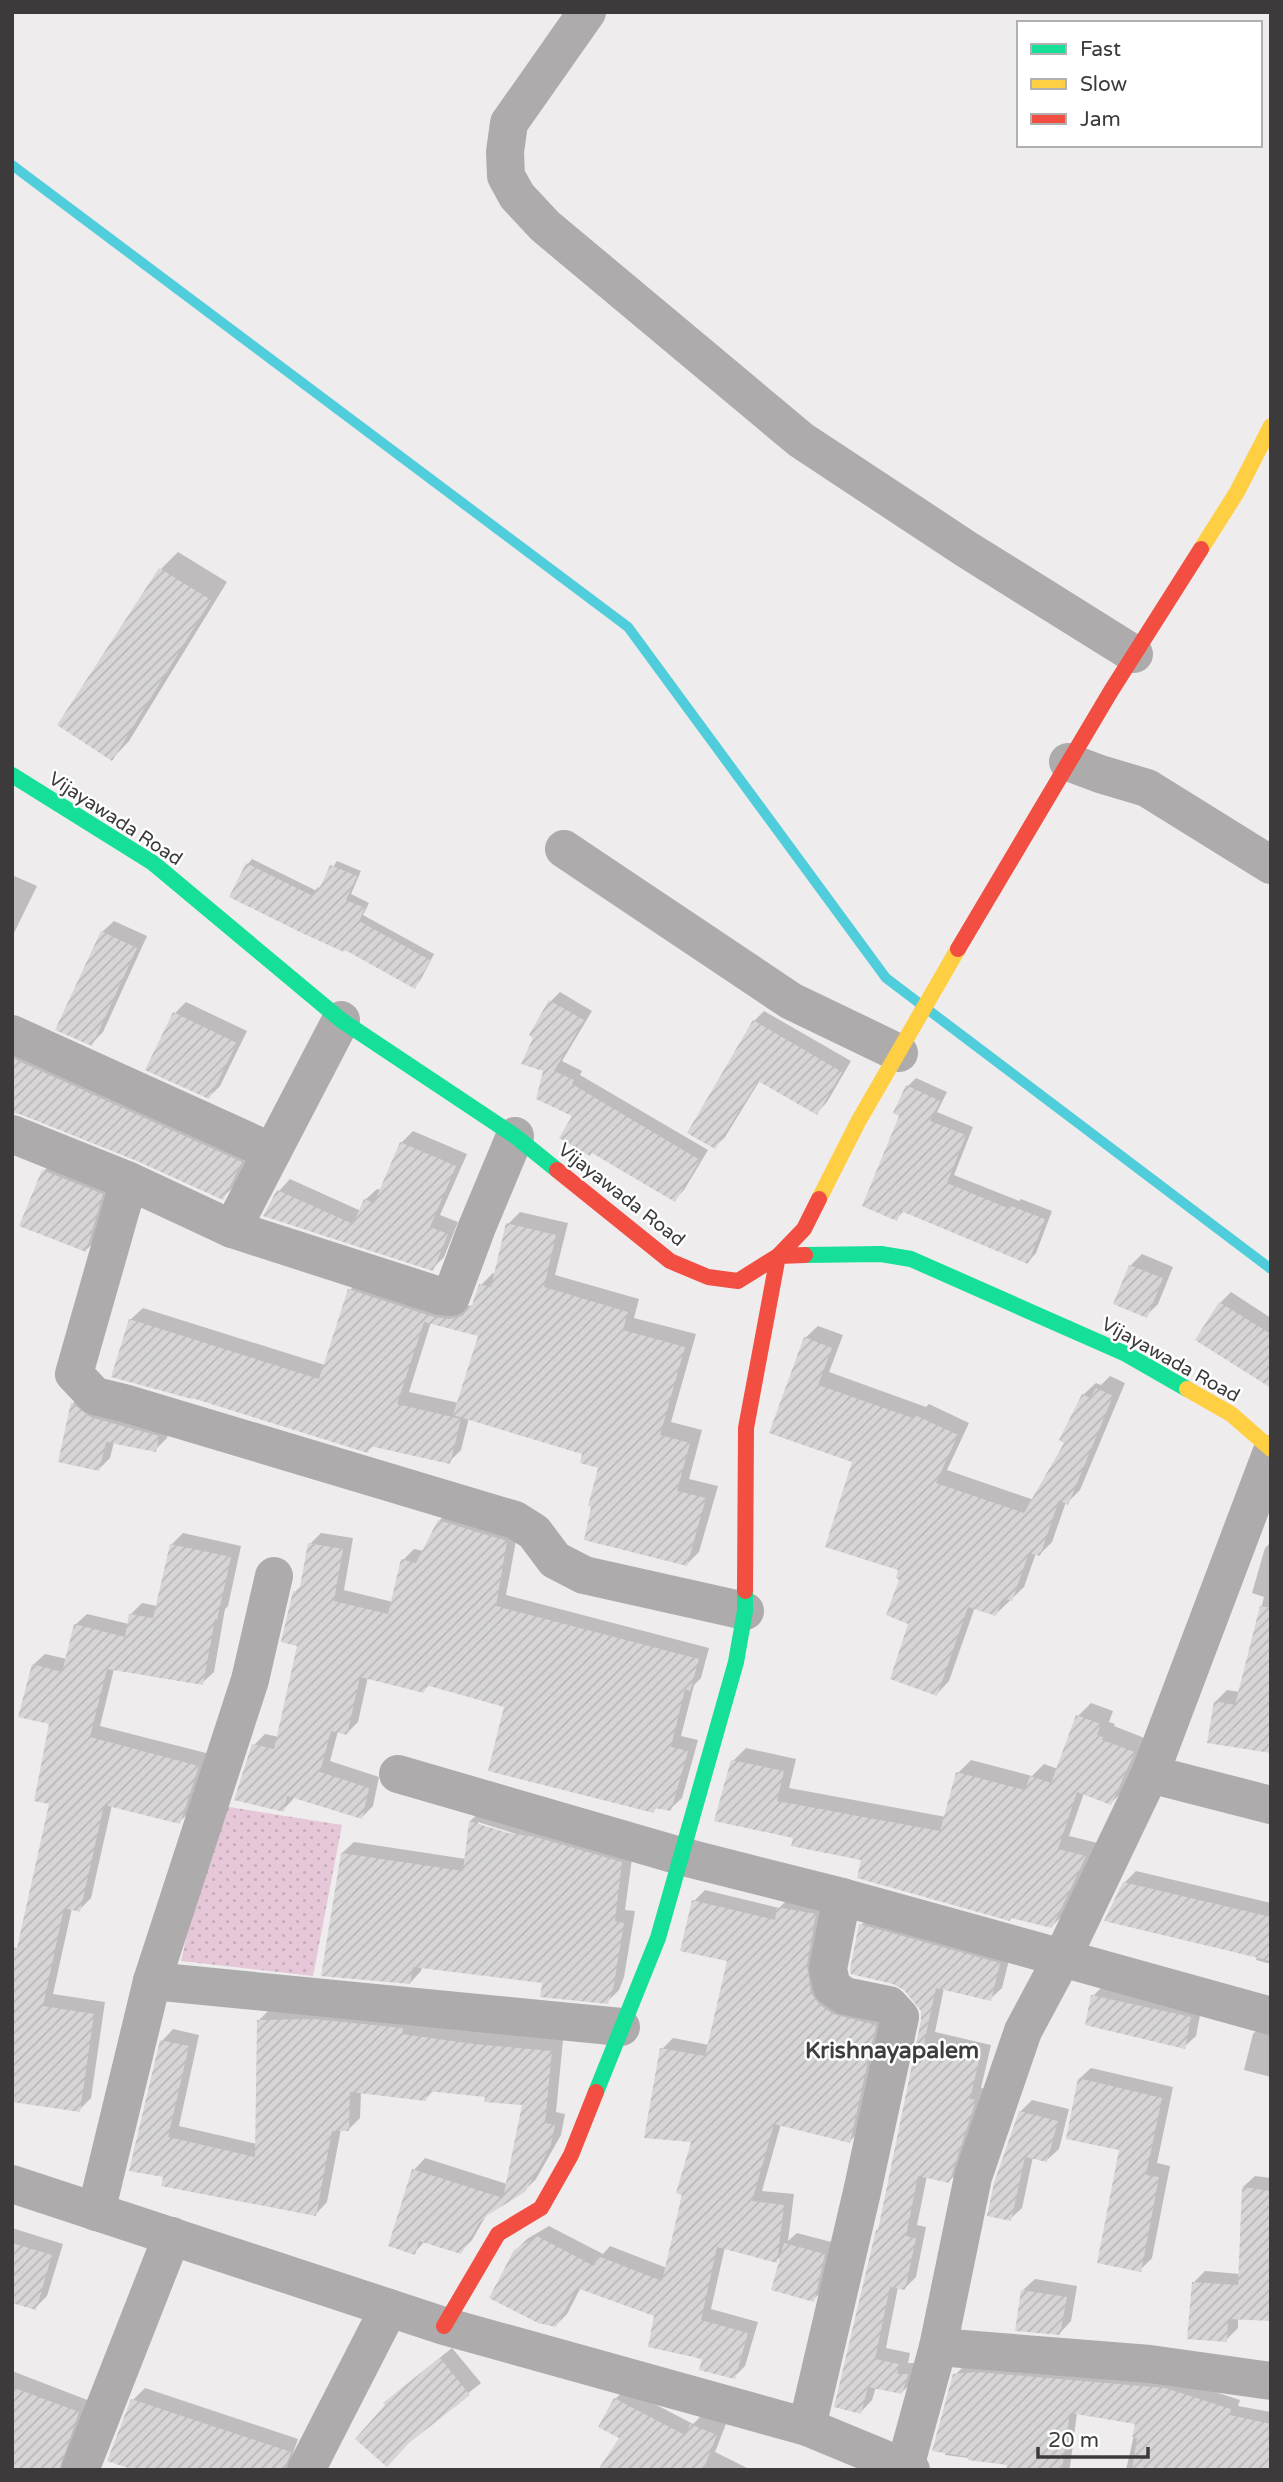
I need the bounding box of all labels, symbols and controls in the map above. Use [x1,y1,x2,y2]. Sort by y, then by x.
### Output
legend [1017,21,1262,147]
text: Fast [1080,37,1121,62]
text: Slow [1080,72,1128,97]
text: Jam [1080,107,1121,132]
street label: Vijayawada Road [45,768,186,870]
street label: Vijayawada Road [554,1139,689,1251]
street label: Vijayawada Road [1098,1313,1243,1407]
district label: Krishnayapalem [805,2037,979,2065]
scale bar [1038,2416,1148,2460]
text: 20 m [1048,2428,1099,2453]

